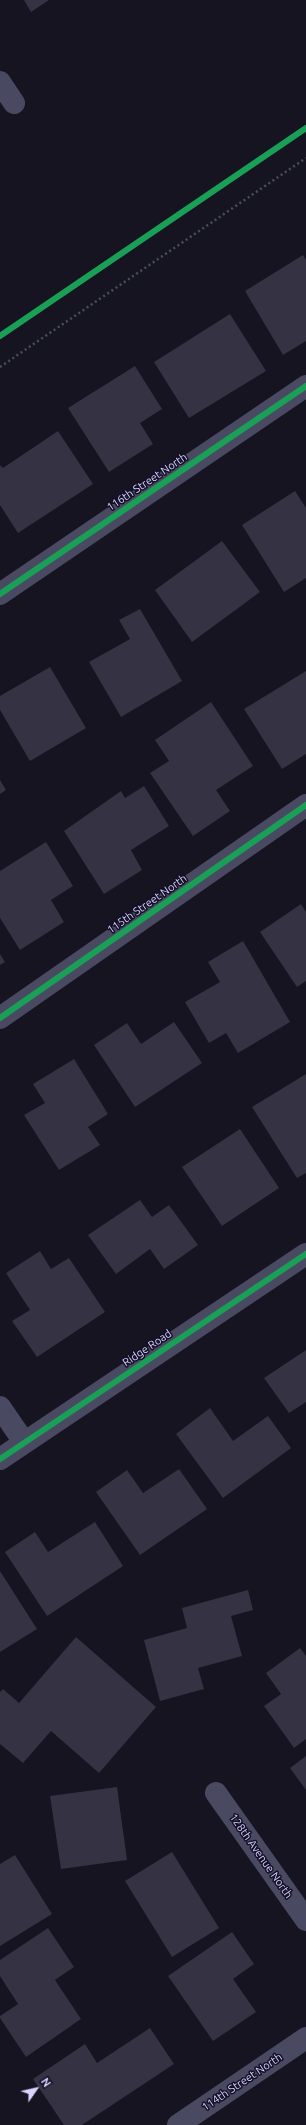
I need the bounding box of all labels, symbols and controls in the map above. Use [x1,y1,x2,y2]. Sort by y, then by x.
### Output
street label: 116th Street North [104,450,190,514]
street label: 115th Street North [105,872,189,936]
street label: Ridge Road [120,1327,174,1369]
street label: 128th Avenue North [227,1811,295,1901]
street label: 114th Street North [199,2050,285,2114]
north arrow [16,2069,56,2109]
text: N [39,2076,53,2089]

